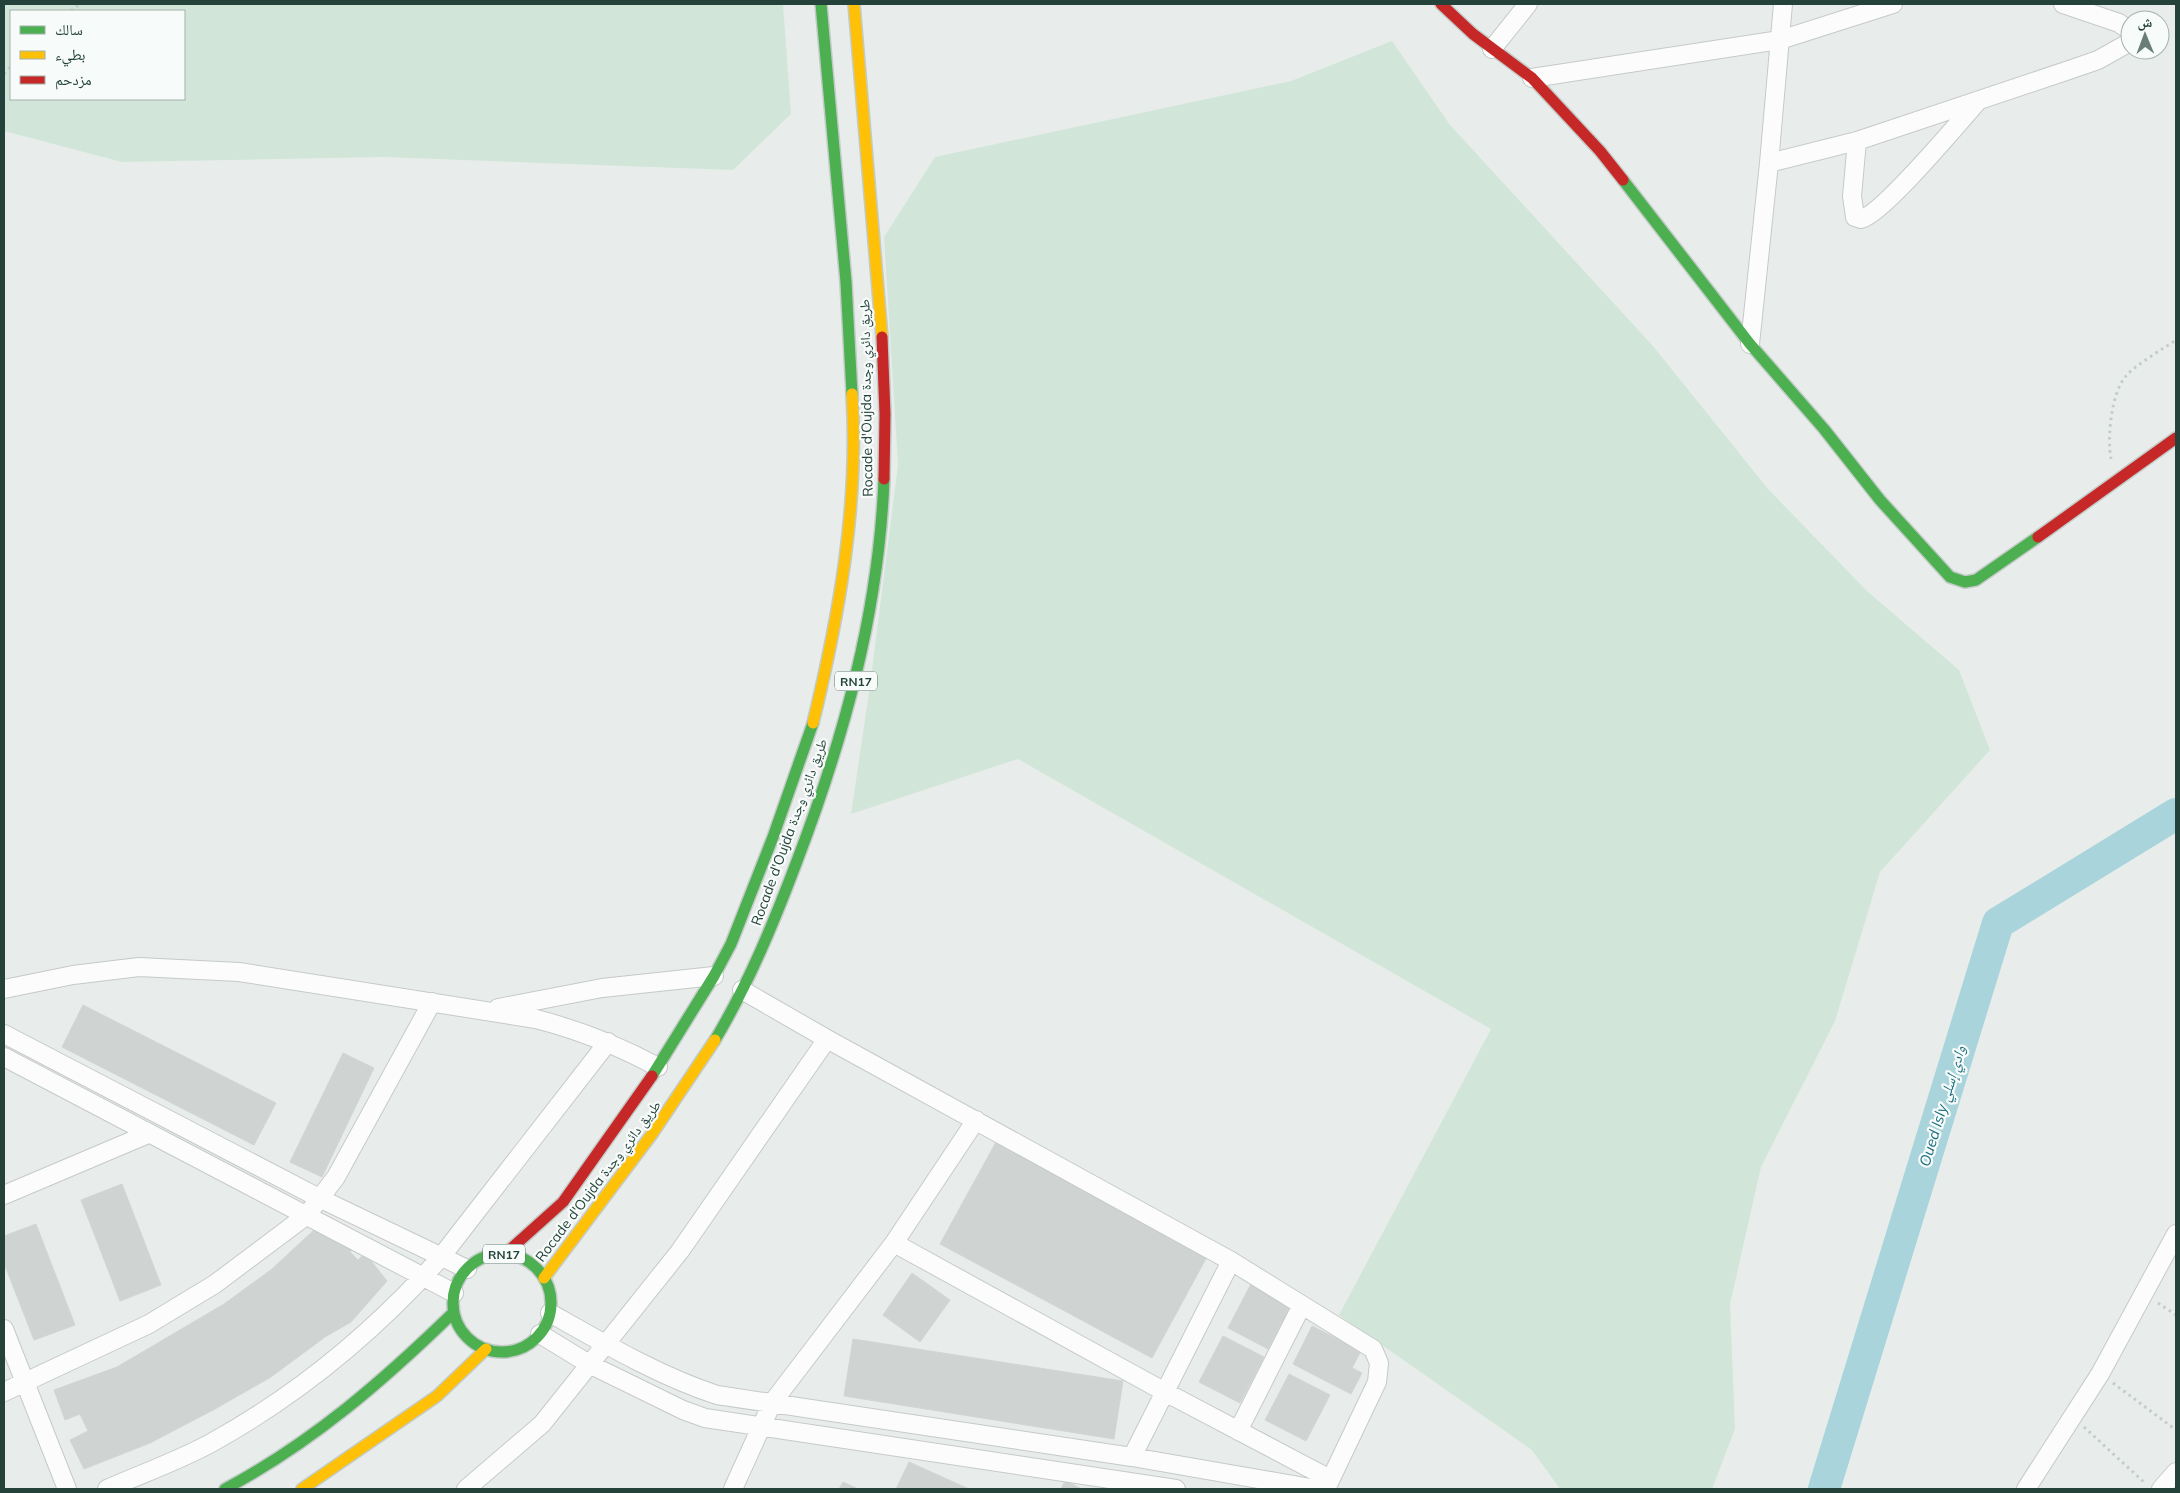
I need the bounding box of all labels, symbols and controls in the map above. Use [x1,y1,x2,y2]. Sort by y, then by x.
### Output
legend [10,10,185,100]
north arrow [2120,10,2170,60]
text: ش [2137,13,2152,31]
text: سالك [55,20,83,39]
text: بطيء [55,45,85,67]
text: مزدحم [55,70,92,90]
street label: Rocade d'Oujda طريق دائري وجدة [855,299,879,497]
road number: RN17 [835,671,877,690]
street label: Rocade d'Oujda طريق دائري وجدة [747,736,834,929]
water label: Oued Isly وادي إسلي [1915,1043,1972,1170]
street label: Rocade d'Oujda طريق دائري وجدة [531,1097,667,1267]
road number: RN17 [483,1244,525,1264]

